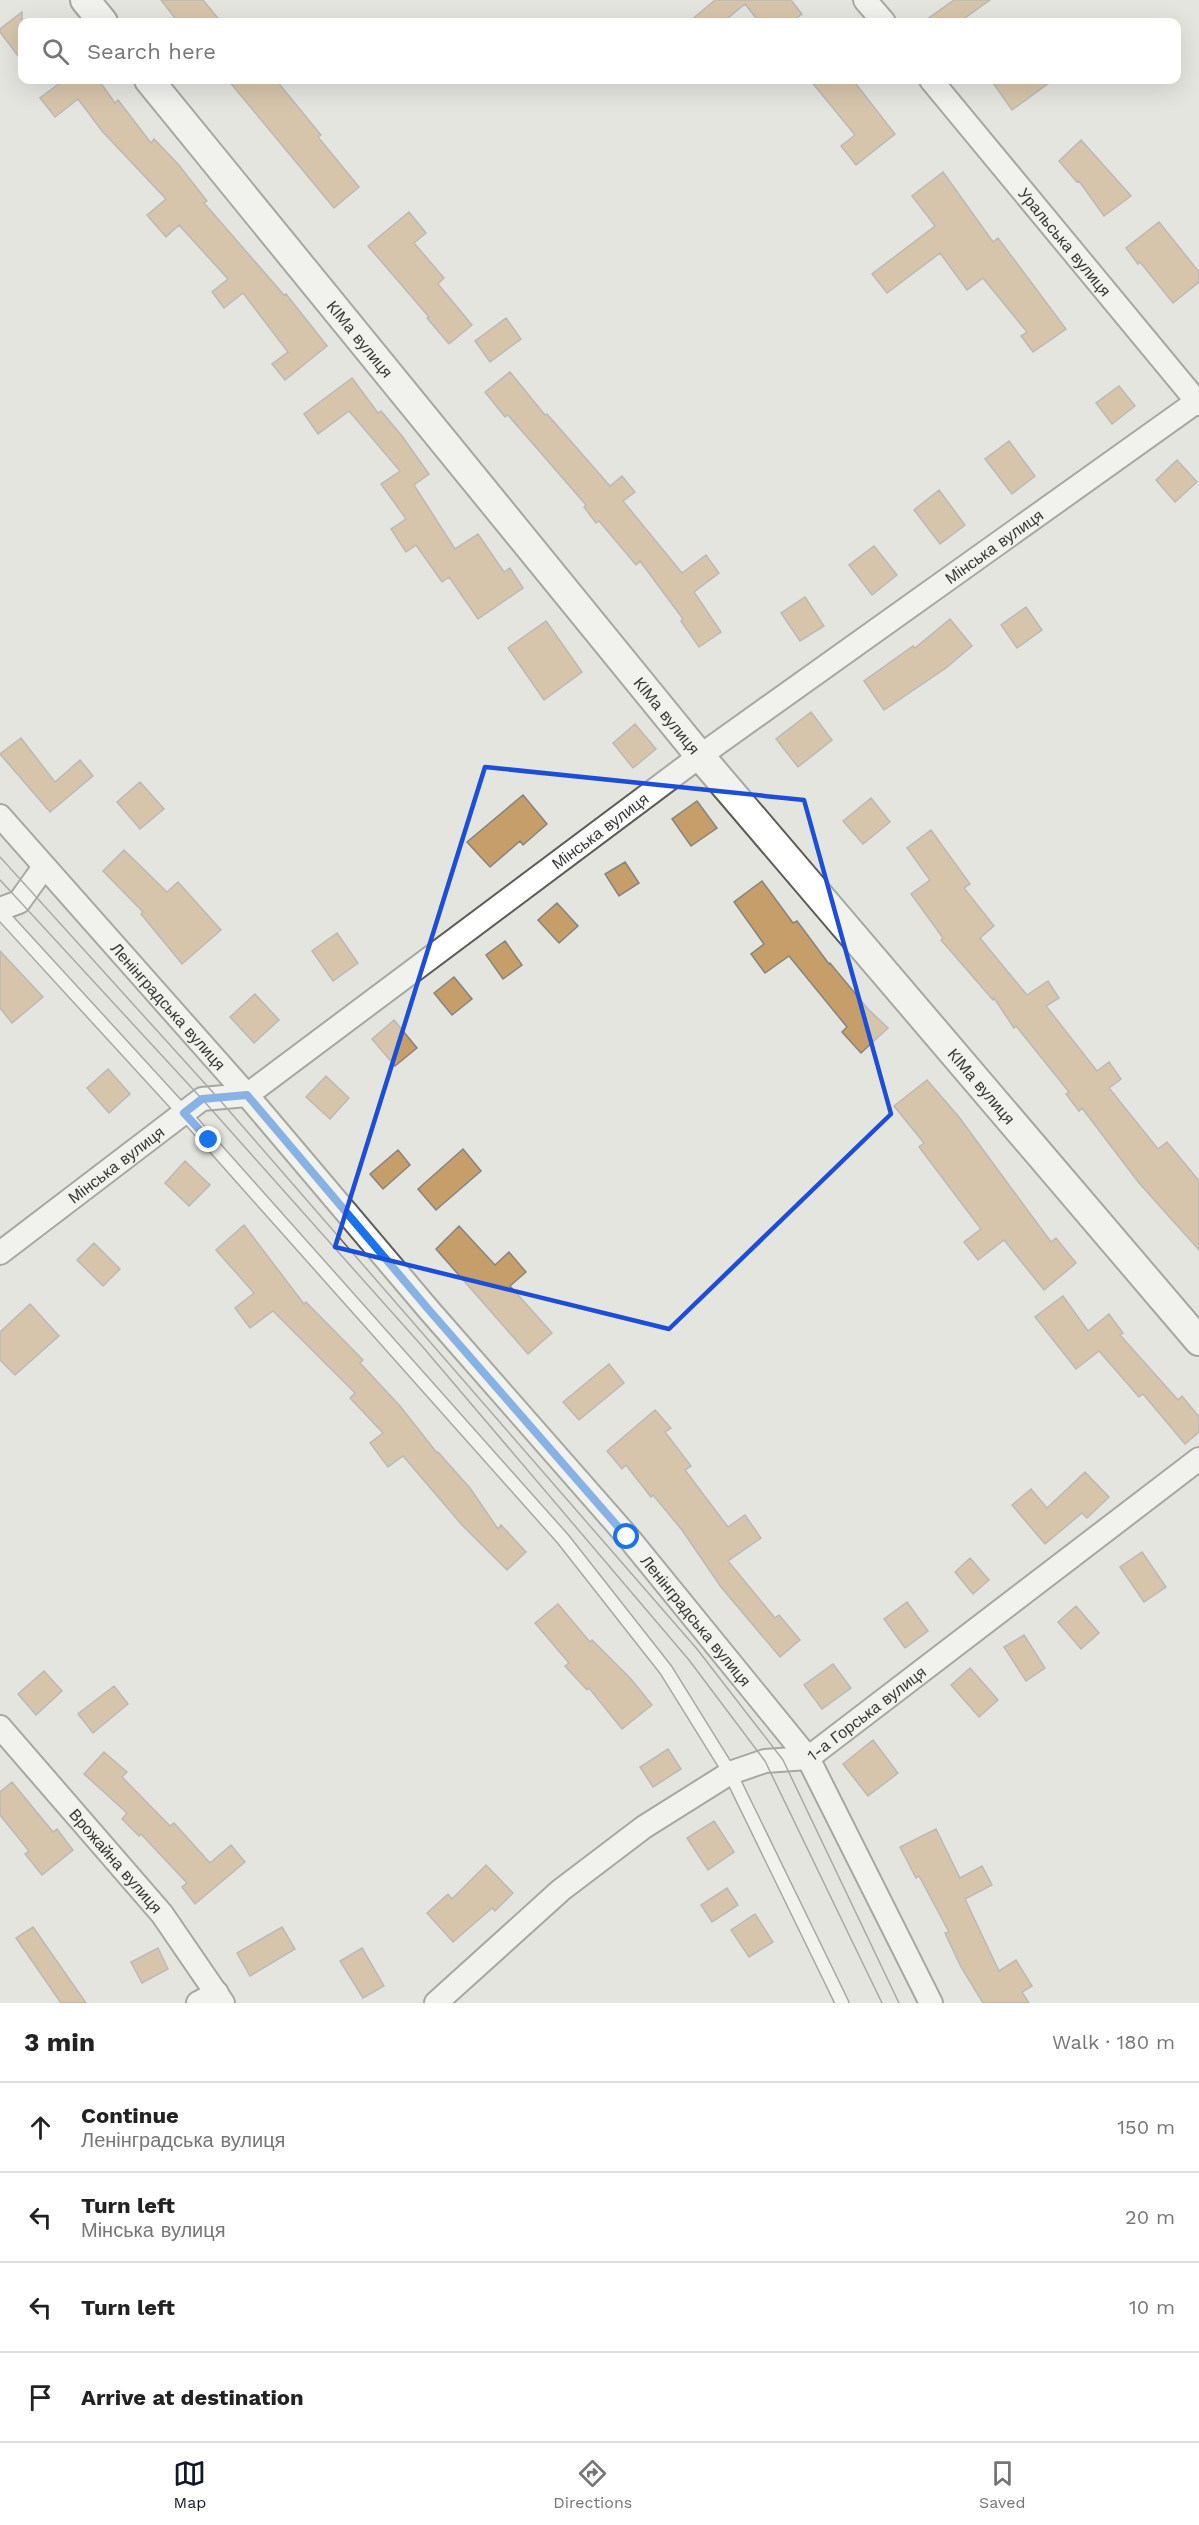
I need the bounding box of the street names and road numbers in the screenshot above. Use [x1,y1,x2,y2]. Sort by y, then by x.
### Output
street label: Уральська вулиця [1014,184,1115,300]
street label: КІМа вулиця [323,297,397,381]
street label: Мінська вулиця [942,505,1047,588]
street label: КІМа вулиця [630,674,704,758]
street label: Мінська вулиця [548,789,652,874]
street label: Ленінградська вулиця [107,939,229,1074]
street label: КІМа вулиця [944,1045,1019,1128]
street label: Мінська вулиця [65,1122,168,1208]
street label: Ленінградська вулиця [637,1551,755,1690]
street label: 1-а Горська вулиця [804,1662,930,1765]
street label: Врожайна вулиця [65,1805,166,1917]

